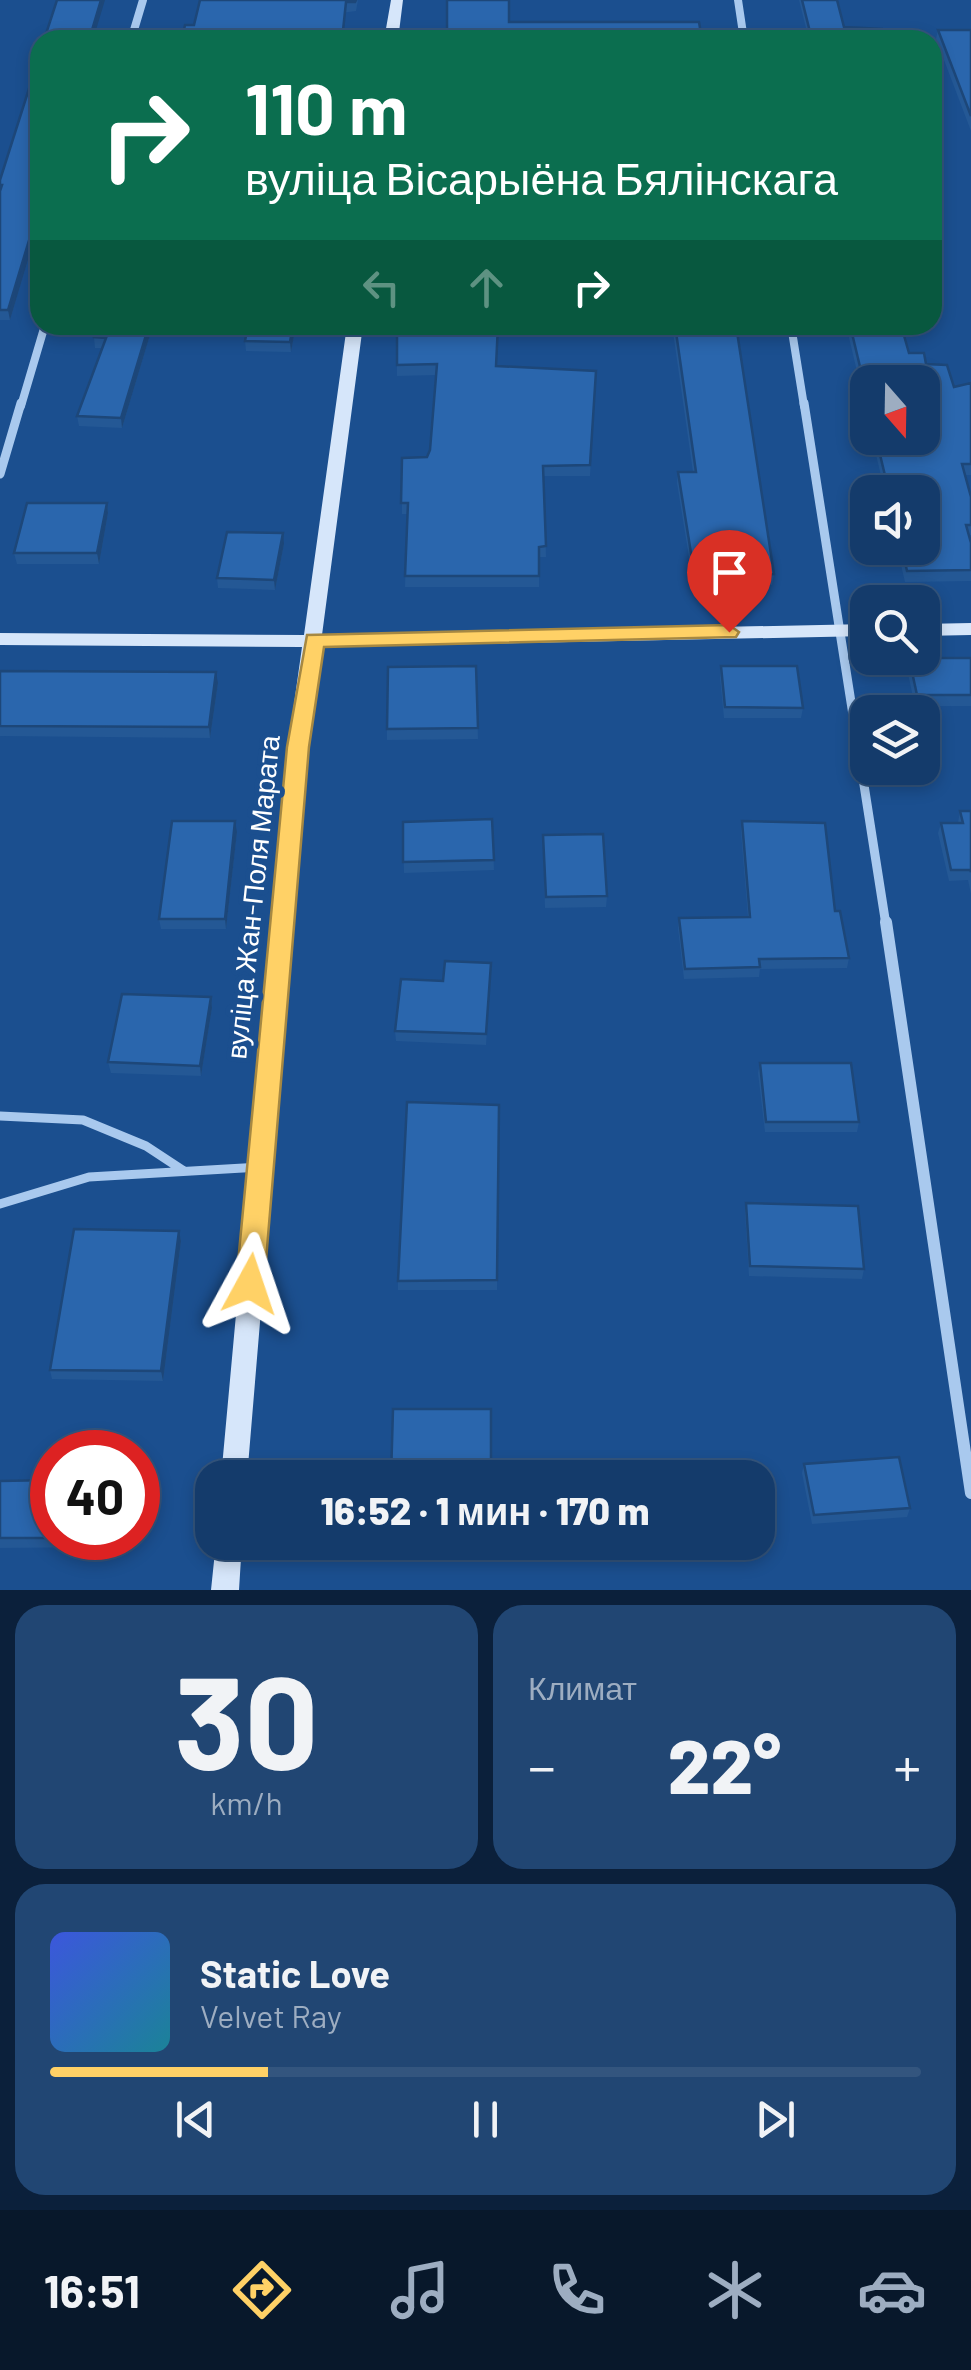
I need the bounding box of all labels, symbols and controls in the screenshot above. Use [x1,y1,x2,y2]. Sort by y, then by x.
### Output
text: 110 m [245,65,407,149]
icon: right [80,70,210,200]
text: вуліца Вісарыёна Бялінскага [245,150,838,204]
icon: left [354,260,409,315]
icon: ahead [459,260,514,315]
icon: right [564,260,619,315]
north arrow [850,365,940,455]
map controls [850,365,940,785]
button: sound [850,475,940,565]
pin [687,530,772,633]
icon: arrive [702,545,757,600]
button: search [850,585,940,675]
button: layers [850,695,940,785]
street label: вуліца Жан-Поля Марата [218,733,286,1061]
position arrow [198,1232,302,1336]
speed limit sign: 40 [30,1430,160,1560]
text: 16:52 · 1 мин · 170 m [320,1487,650,1533]
text: 30 [174,1640,319,1796]
text: Климат [528,1668,637,1706]
text: 22° [668,1719,781,1809]
text: − [528,1732,556,1798]
text: + [893,1732,921,1798]
text: km/h [210,1783,283,1821]
text: Static Love [200,1950,390,1996]
text: Velvet Ray [200,1996,342,2034]
icon: previous [168,2092,223,2147]
icon: pause [458,2092,513,2147]
icon: next [748,2092,803,2147]
icon: directions [227,2255,297,2325]
icon: music [385,2255,455,2325]
icon: phone [542,2255,612,2325]
icon: climate [700,2255,770,2325]
icon: car [857,2255,927,2325]
text: 16:51 [44,2263,140,2317]

